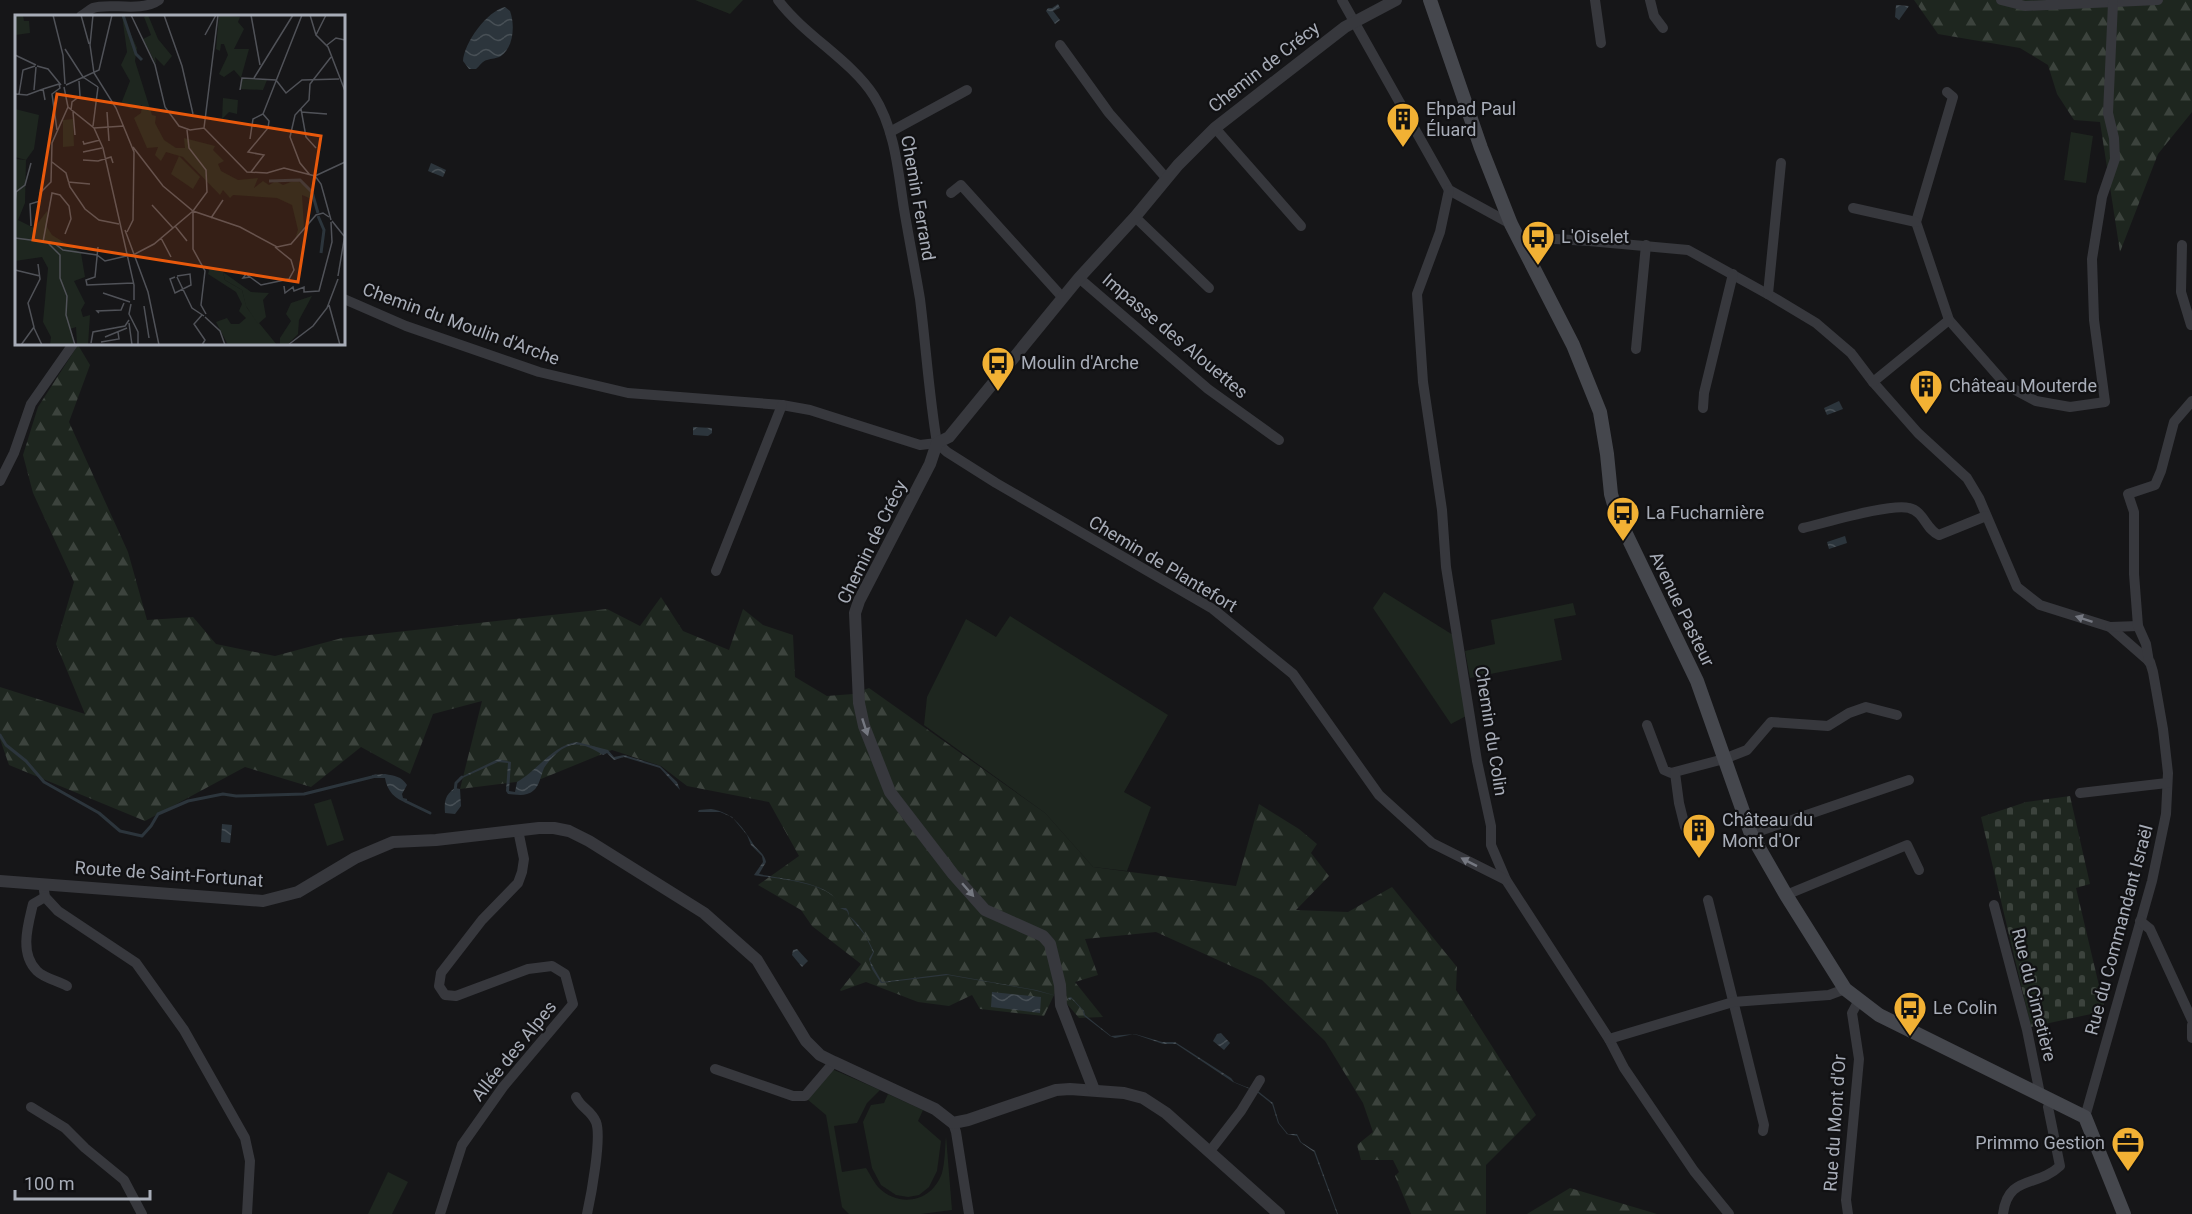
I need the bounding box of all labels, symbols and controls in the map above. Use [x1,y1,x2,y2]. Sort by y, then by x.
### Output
inset map [15,15,345,345]
street label: Chemin de Crécy [1204,16,1324,116]
place label: Ehpad Paul Éluard [1426,98,1516,140]
building icon: Ehpad Paul Éluard [1385,101,1421,148]
street label: Chemin Ferrand [897,134,940,262]
bus stop icon: L'Oiselet [1520,219,1556,266]
place label: L'Oiselet [1561,226,1629,247]
street label: Impasse des Alouettes [1098,269,1252,403]
street label: Chemin du Moulin d'Arche [360,278,563,369]
bus stop icon: Moulin d'Arche [980,345,1016,392]
place label: Moulin d'Arche [1021,352,1139,373]
building icon: Château Mouterde [1908,368,1944,415]
place label: Château Mouterde [1949,375,2097,396]
street label: Chemin de Crécy [833,476,911,607]
bus stop icon: La Fucharnière [1605,495,1641,542]
place label: La Fucharnière [1646,502,1764,523]
street label: Chemin de Plantefort [1085,511,1242,616]
street label: Avenue Pasteur [1646,548,1719,670]
one-way arrow [2075,613,2093,623]
street label: Chemin du Colin [1471,665,1512,797]
one-way arrow [861,718,870,736]
place label: Château du Mont d'Or [1722,809,1813,851]
building icon: Château du Mont d'Or [1681,812,1717,859]
street label: Rue du Commandant Israël [2080,822,2157,1037]
street label: Route de Saint-Fortunat [74,856,264,891]
one-way arrow [1460,857,1477,866]
one-way arrow [961,882,974,898]
street label: Rue du Cimetière [2008,926,2061,1064]
bus stop icon: Le Colin [1892,990,1928,1037]
street label: Allée des Alpes [467,996,560,1105]
place label: Le Colin [1933,997,1997,1018]
street label: Rue du Mont d'Or [1819,1054,1850,1192]
office icon: Primmo Gestion [2110,1125,2146,1172]
place label: Primmo Gestion [1975,1132,2105,1153]
scale bar [15,1163,150,1201]
text: 100 m [24,1173,75,1194]

